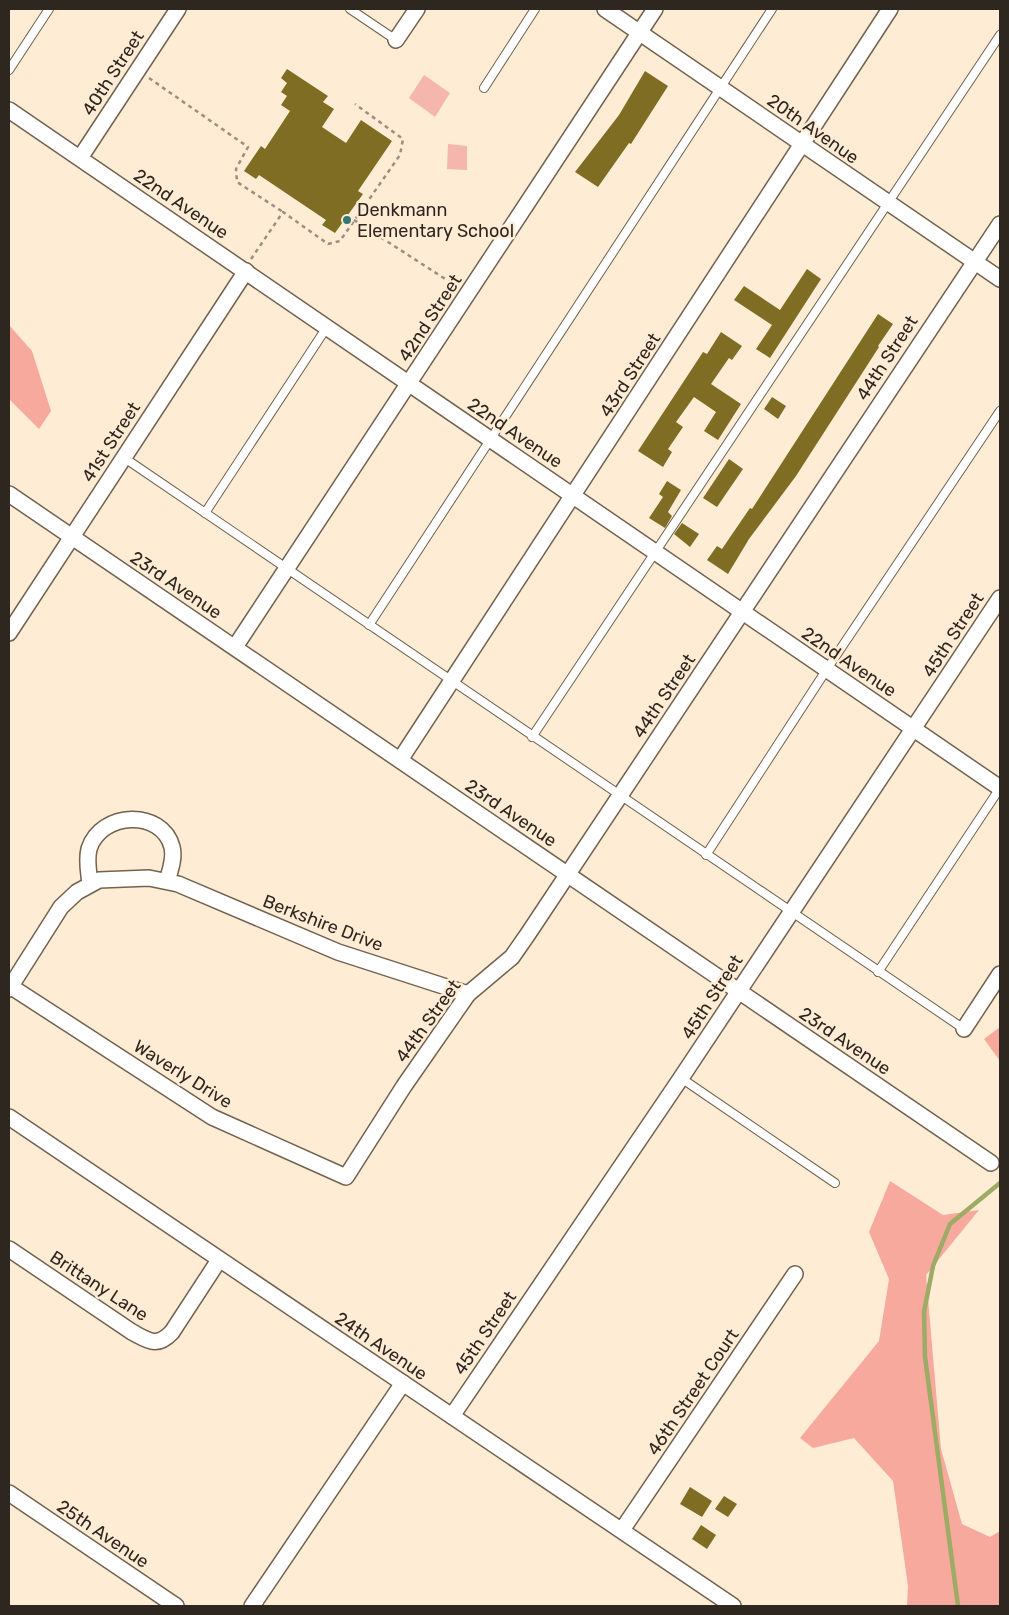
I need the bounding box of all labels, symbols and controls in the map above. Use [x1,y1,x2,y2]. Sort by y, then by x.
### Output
street label: 40th Street [77,26,149,120]
street label: 20th Avenue [763,89,863,169]
street label: 22nd Avenue [129,164,233,244]
place label: Denkmann Elementary School [357,199,514,242]
marker: Denkmann Elementary School [341,214,353,226]
street label: 42nd Street [394,270,466,366]
street label: 44th Street [851,311,923,405]
street label: 43rd Street [595,329,665,421]
street label: 22nd Avenue [463,393,567,473]
street label: 41st Street [77,398,145,486]
street label: 23rd Avenue [126,546,226,624]
street label: 45th Street [918,589,988,681]
street label: 22nd Avenue [797,622,901,702]
street label: 44th Street [628,650,700,742]
street label: 23rd Avenue [461,774,561,852]
street label: Berkshire Drive [260,890,386,956]
street label: 45th Street [677,951,747,1043]
street label: 44th Street [391,975,465,1067]
street label: 23rd Avenue [795,1002,895,1080]
street label: Waverly Drive [130,1035,236,1113]
street label: Brittany Lane [46,1246,152,1326]
street label: 45th Street [449,1287,521,1379]
street label: 24th Avenue [331,1307,431,1385]
street label: 46th Street Court [643,1325,743,1459]
street label: 25th Avenue [53,1495,153,1573]

